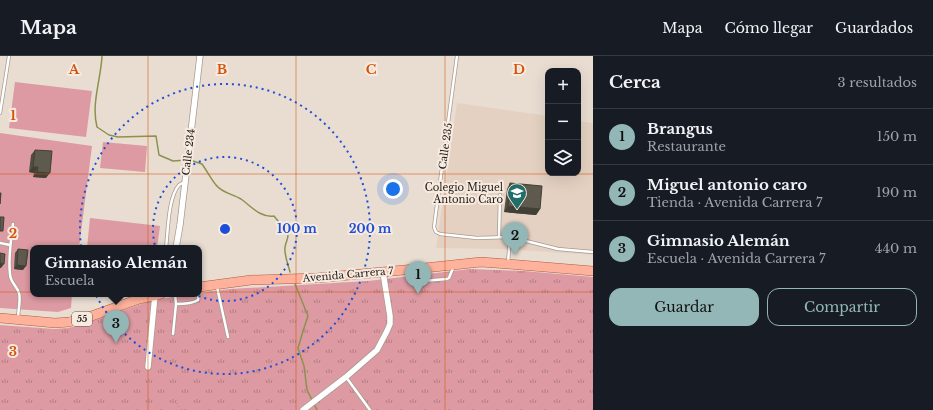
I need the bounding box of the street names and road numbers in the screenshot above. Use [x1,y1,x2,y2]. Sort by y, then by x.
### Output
street label: Calle 235 [436,122,455,170]
street label: Calle 234 [179,128,198,176]
street label: Avenida Carrera 7 [301,264,395,285]
road number: 55 [72,312,92,326]

